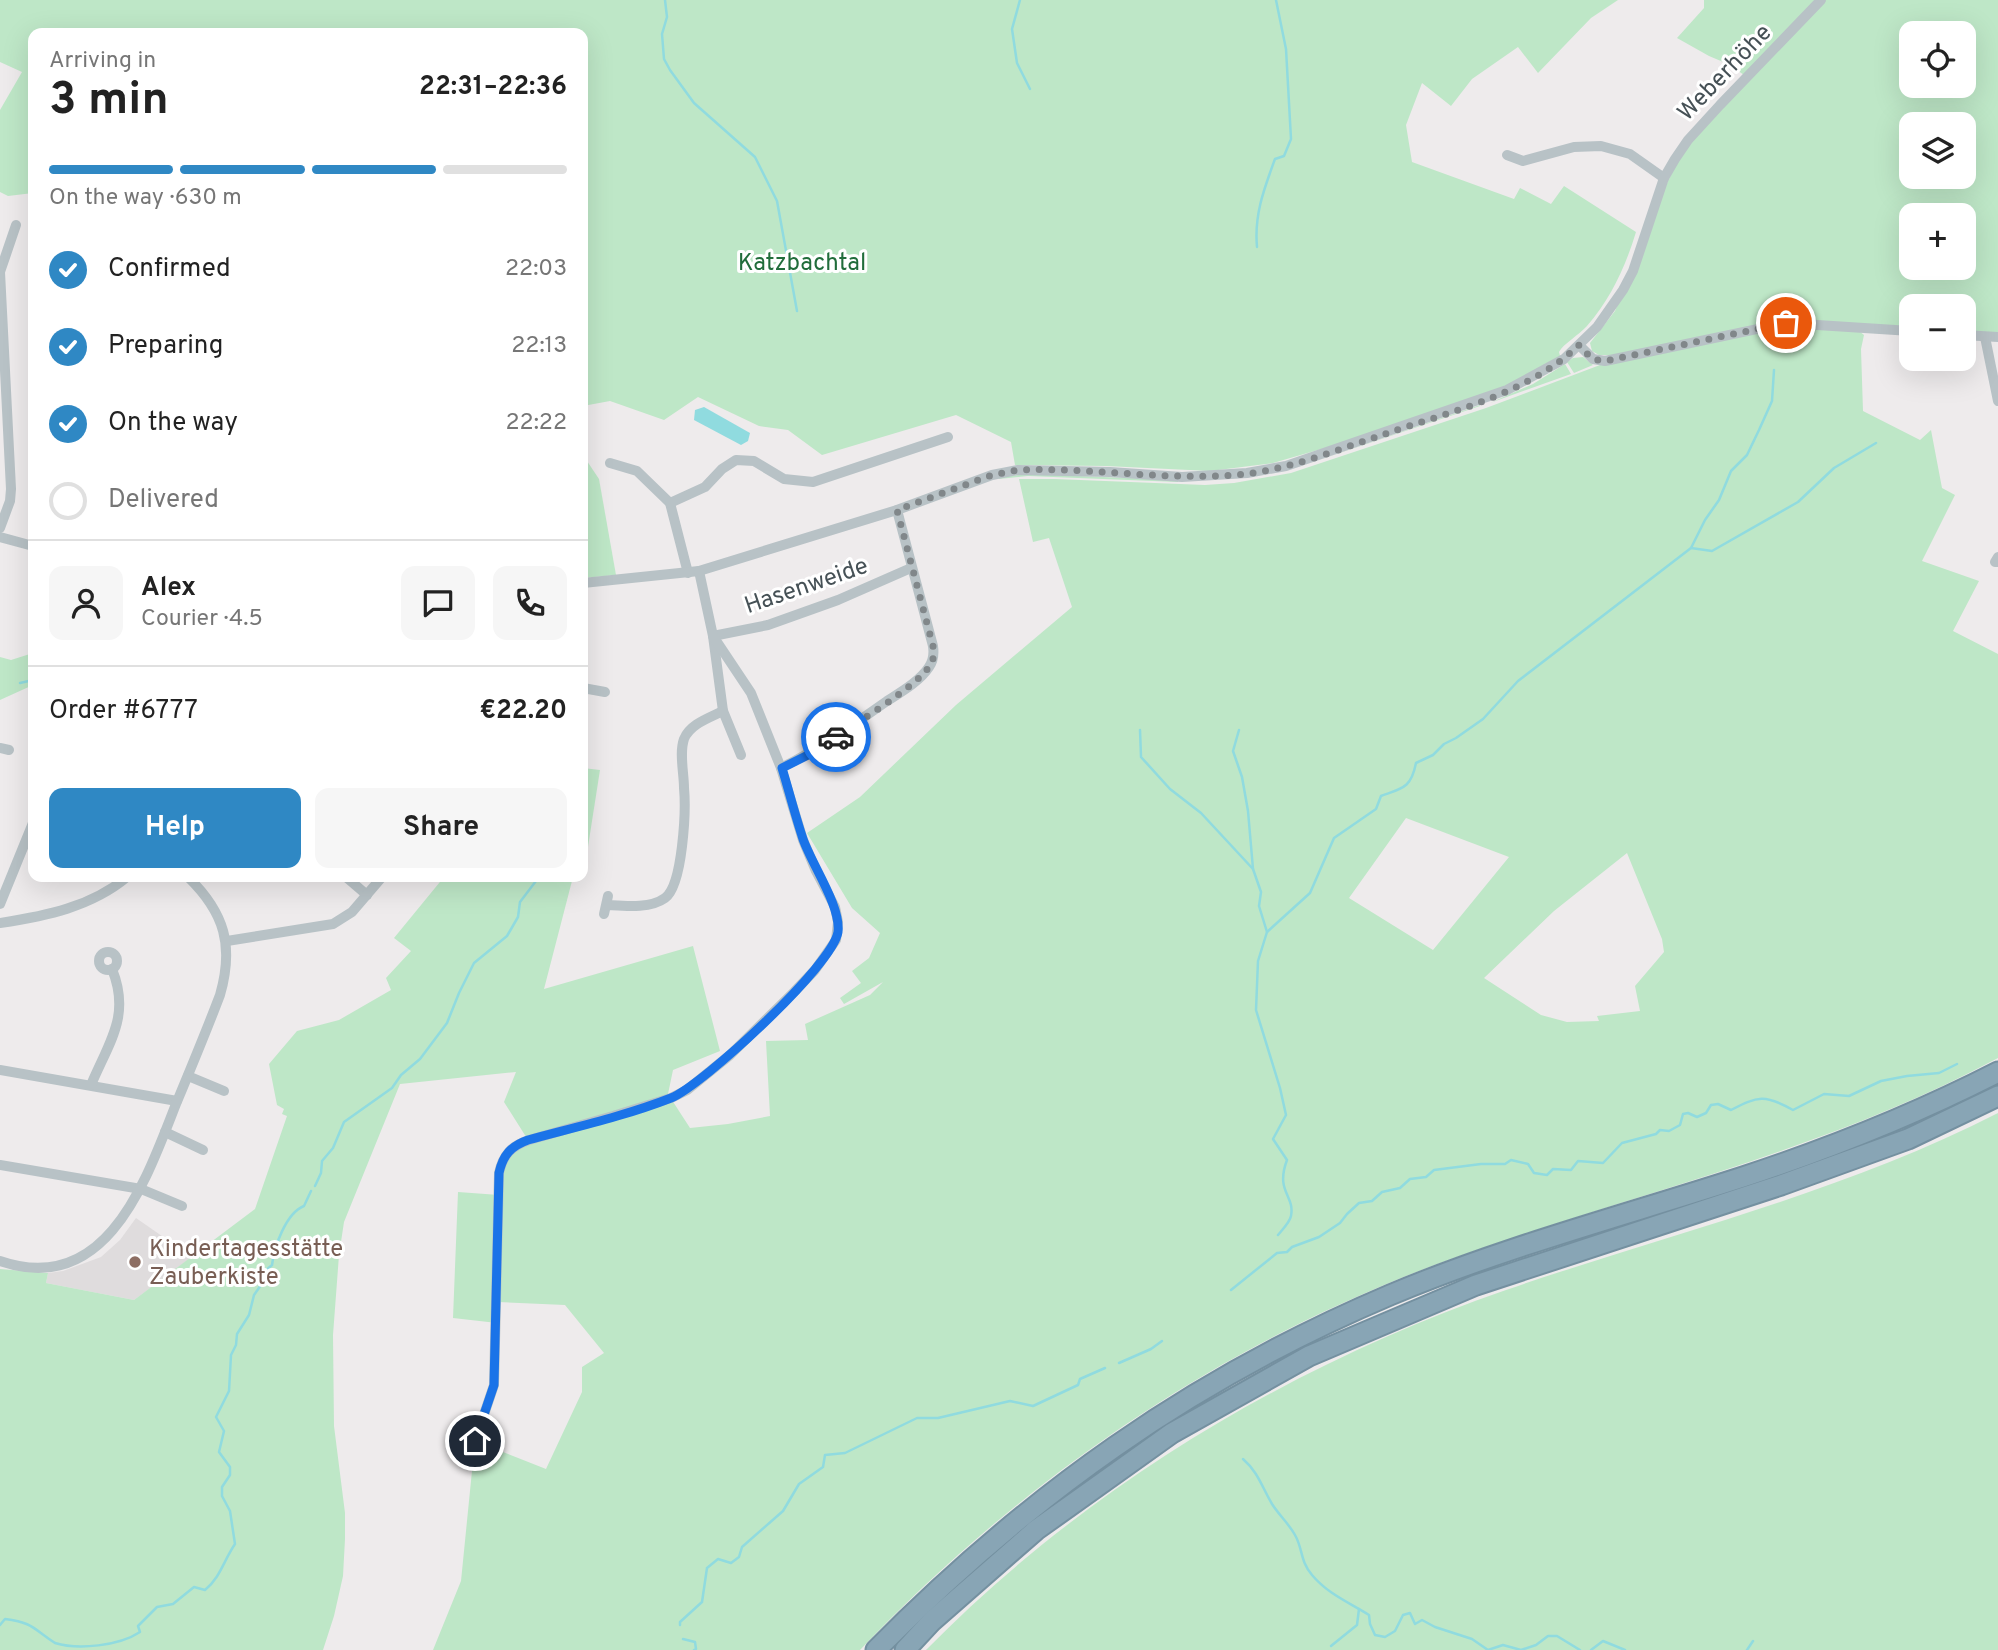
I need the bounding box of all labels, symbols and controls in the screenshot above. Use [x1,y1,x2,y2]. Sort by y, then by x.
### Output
street label: Weberhöhe [1672,19,1779,128]
map controls [1899,21,1976,371]
button: locate [1899,21,1976,98]
text: Arriving in [49,47,156,76]
text: 22:31–22:36 [419,71,567,104]
text: 3 min [49,72,169,131]
button: layers [1899,112,1976,189]
text: On the way · 630 m [49,184,242,213]
button: + [1899,203,1976,280]
park label: Katzbachtal [738,249,866,279]
icon: check [49,251,87,289]
text: Confirmed [108,253,231,286]
text: 22:03 [505,255,567,284]
pin [1756,293,1816,353]
button: − [1899,294,1976,371]
icon: bag [1767,304,1805,342]
icon: check [49,328,87,366]
text: Preparing [108,330,223,363]
text: 22:13 [511,332,567,361]
icon: check [49,405,87,443]
text: On the way [108,407,238,440]
text: 22:22 [506,409,567,438]
text: Delivered [108,484,219,517]
street label: Hasenweide [741,552,872,622]
button: person [49,566,123,640]
button: chat [401,566,475,640]
button: phone [493,566,567,640]
text: Alex [141,572,196,605]
text: Courier · 4.5 [141,605,263,634]
text: Order #6777 [49,695,198,728]
text: €22.20 [479,695,567,728]
courier [801,702,871,772]
icon: car [817,718,855,756]
button: Help [49,788,301,868]
button: Share [315,788,567,868]
place label: Kindertagesstätte Zauberkiste [149,1235,343,1293]
marker: Kindertagesstätte Zauberkiste [127,1254,143,1270]
pin [445,1411,505,1471]
icon: home [456,1422,494,1460]

